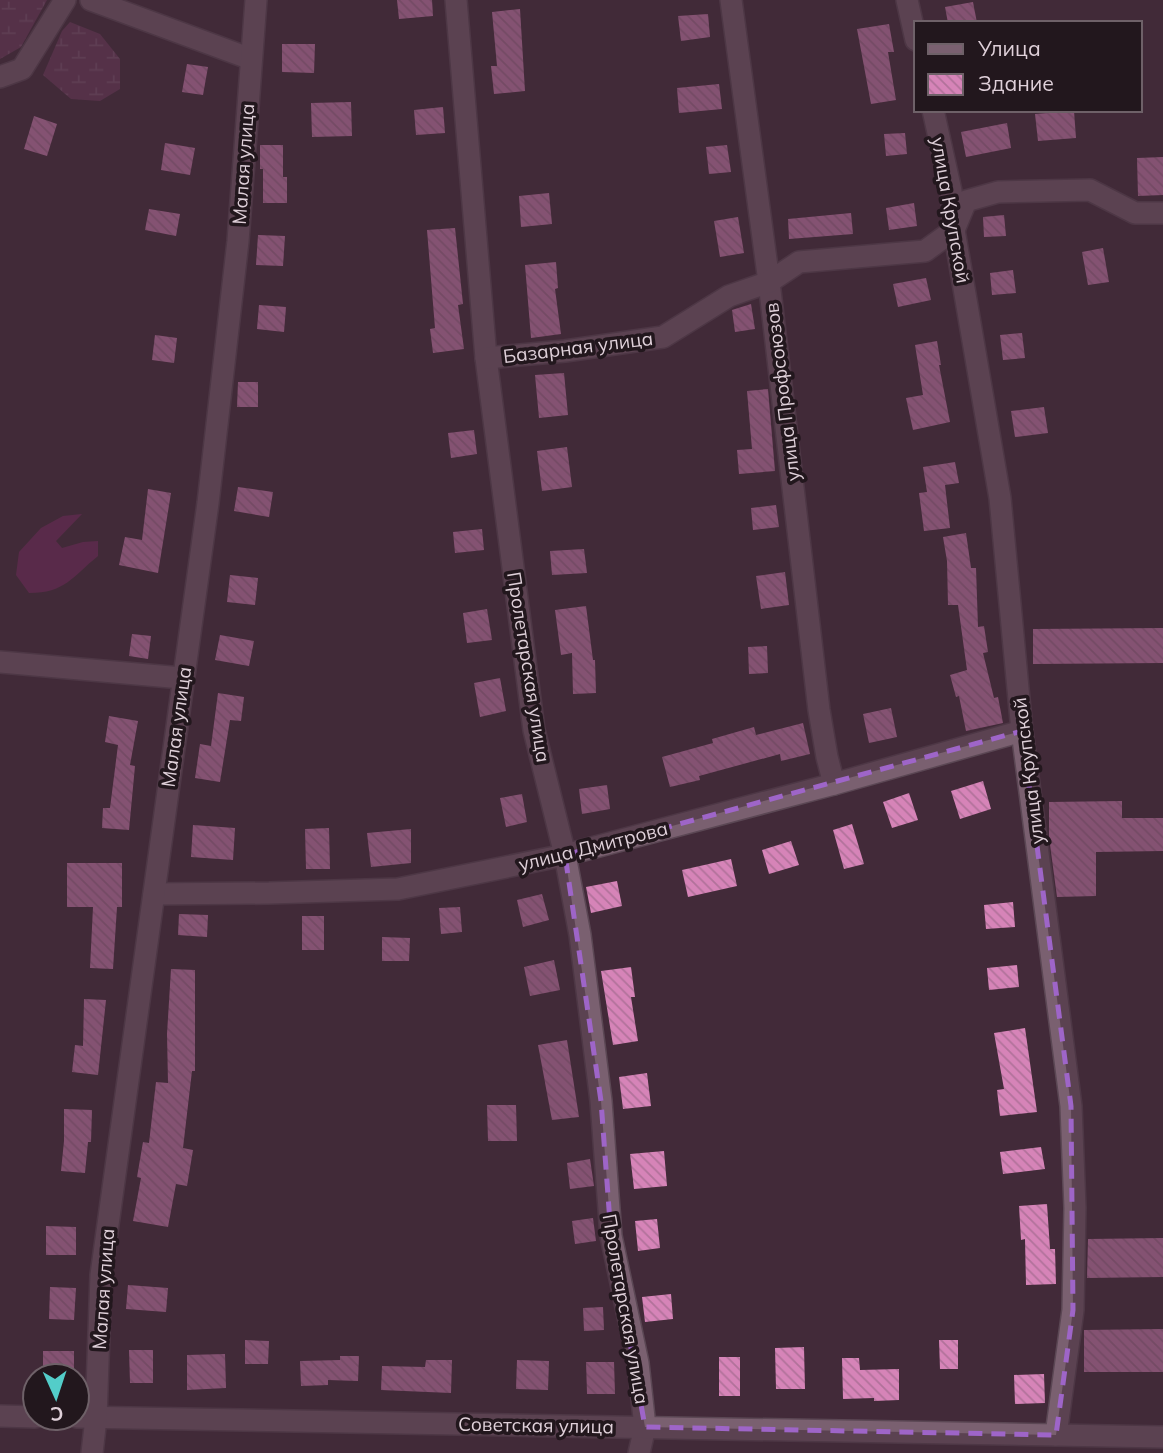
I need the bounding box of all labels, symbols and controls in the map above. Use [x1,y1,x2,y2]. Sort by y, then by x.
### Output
legend [914,21,1142,112]
text: Улица [977,35,1041,61]
text: Здание [978,70,1054,96]
street label: Малая улица [227,103,259,225]
street label: улица Крупской [926,135,976,285]
street label: улица Профсоюзов [759,301,805,483]
street label: Базарная улица [502,326,654,368]
street label: Пролетарская улица [502,570,556,764]
street label: Малая улица [156,665,196,789]
street label: улица Крупской [1007,696,1049,846]
street label: улица Дмитрова [516,816,670,876]
street label: Пролетарская улица [597,1212,655,1406]
street label: Малая улица [87,1228,119,1350]
north arrow [21,1362,91,1432]
text: С [50,1402,64,1426]
street label: Советская улица [458,1412,614,1438]

